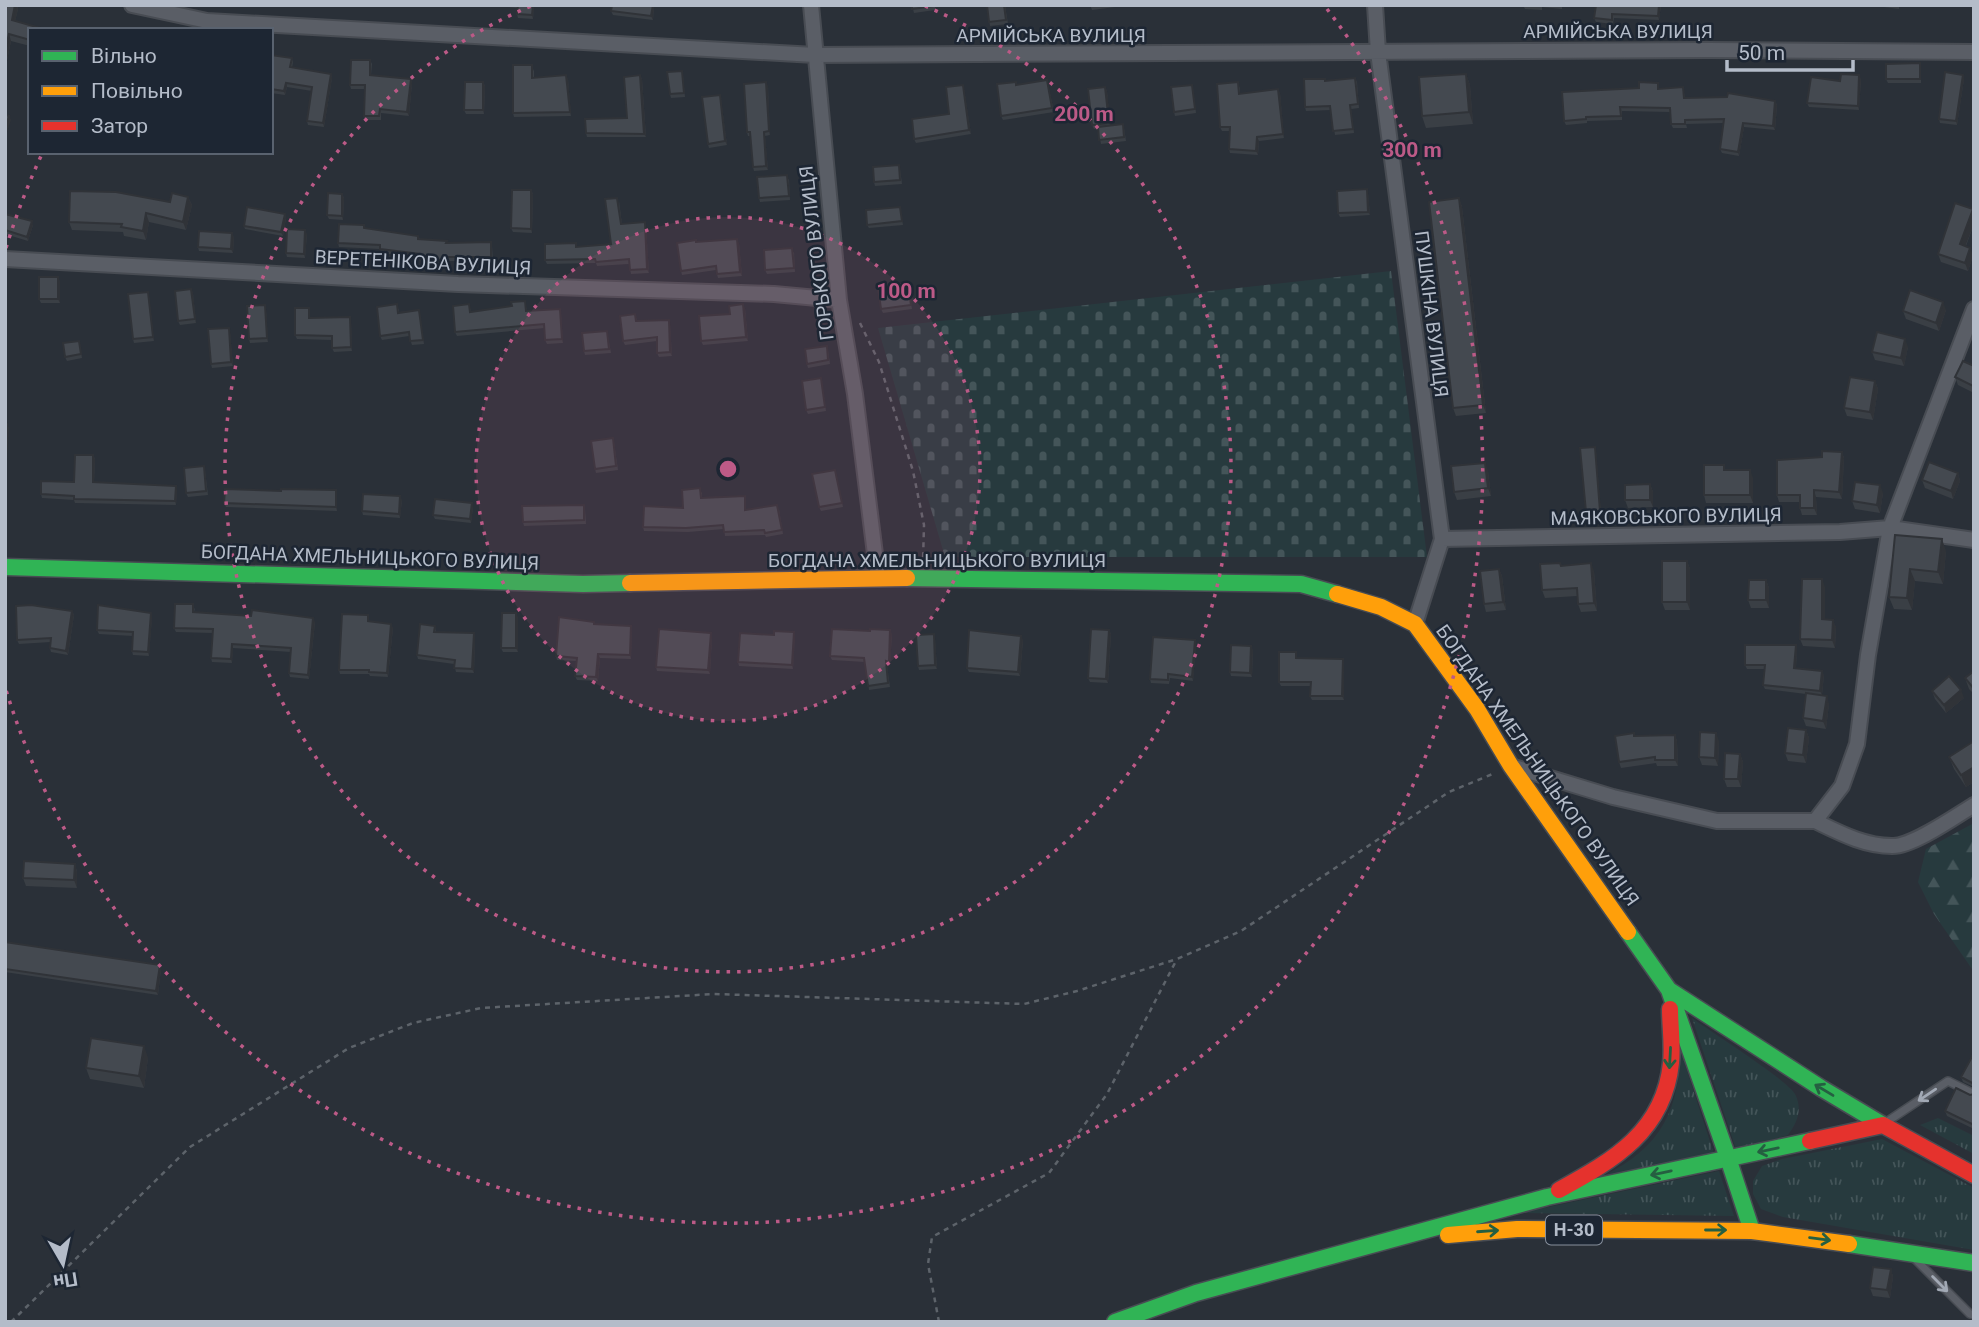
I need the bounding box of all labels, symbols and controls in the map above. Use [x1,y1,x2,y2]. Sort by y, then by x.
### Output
street label: АРМІЙСЬКА ВУЛИЦЯ [1523,20,1713,43]
street label: АРМІЙСЬКА ВУЛИЦЯ [956,24,1146,47]
legend [28,28,273,154]
scale bar [1727,28,1853,72]
text: 50 m [1738,41,1785,65]
text: Вільно [91,44,157,68]
text: Повільно [91,79,183,103]
text: 200 m [1054,102,1114,126]
text: Затор [91,114,148,138]
text: 300 m [1382,138,1442,162]
street label: ГОРЬКОГО ВУЛИЦЯ [794,164,839,342]
street label: ПУШКІНА ВУЛИЦЯ [1410,229,1453,399]
street label: ВЕРЕТЕНІКОВА ВУЛИЦЯ [314,245,532,280]
text: 100 m [876,279,936,303]
centre of rings [716,457,740,481]
street label: МАЯКОВСЬКОГО ВУЛИЦЯ [1550,503,1782,530]
street label: БОГДАНА ХМЕЛЬНИЦЬКОГО ВУЛИЦЯ [201,540,539,575]
street label: БОГДАНА ХМЕЛЬНИЦЬКОГО ВУЛИЦЯ [768,549,1106,572]
street label: БОГДАНА ХМЕЛЬНИЦЬКОГО ВУЛИЦЯ [1431,620,1644,910]
one-way arrow [1663,1047,1676,1069]
one-way arrow [1815,1083,1835,1097]
one-way arrow [1918,1088,1938,1102]
one-way arrow [1757,1143,1780,1157]
one-way arrow [1650,1166,1673,1180]
road number: Н-30 [1546,1216,1602,1245]
one-way arrow [1704,1223,1727,1237]
one-way arrow [1476,1225,1499,1238]
north arrow [28,1229,98,1299]
one-way arrow [1808,1233,1831,1246]
text: Пн [52,1267,79,1294]
one-way arrow [1931,1275,1948,1292]

